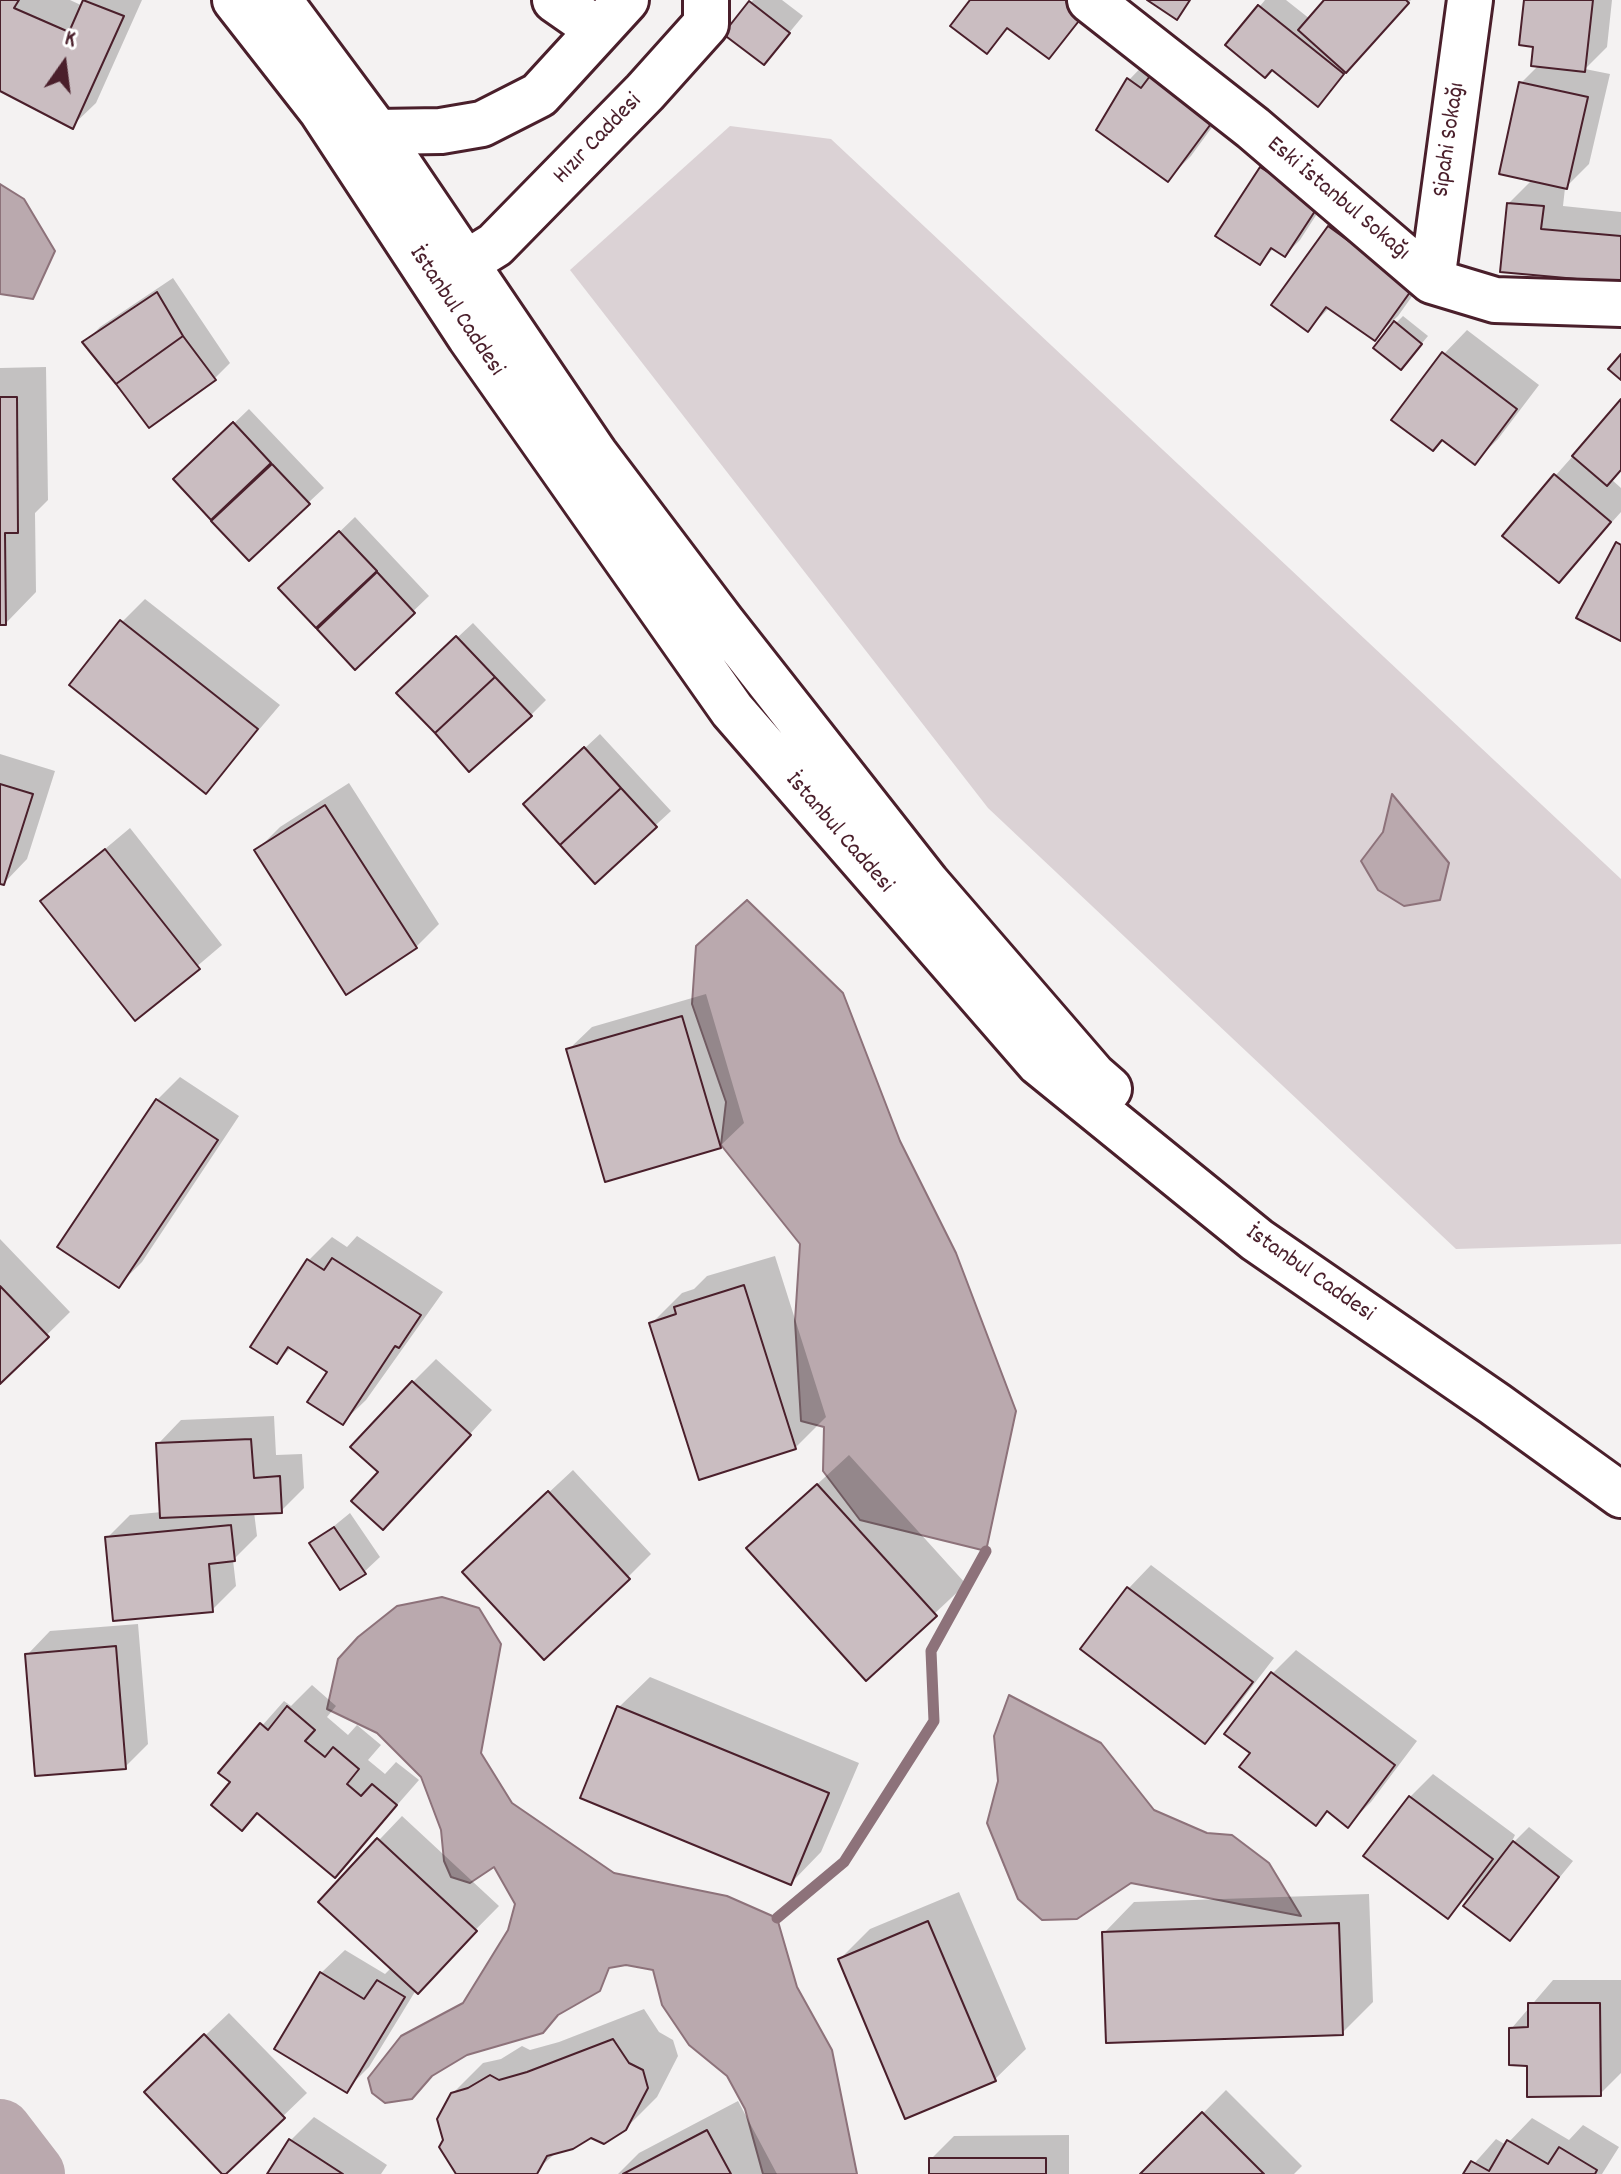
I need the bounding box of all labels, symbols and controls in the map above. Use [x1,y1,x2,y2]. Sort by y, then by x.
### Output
north arrow [24,24,104,104]
text: K [61,24,79,56]
street label: Sipahi Sokağı [1429,81,1473,199]
street label: Hızır Caddesi [549,89,649,191]
street label: Eski İstanbul Sokağı [1260,132,1414,268]
street label: İstanbul Caddesi [401,242,509,382]
street label: İstanbul Caddesi [778,768,898,900]
street label: İstanbul Caddesi [1239,1220,1379,1330]

